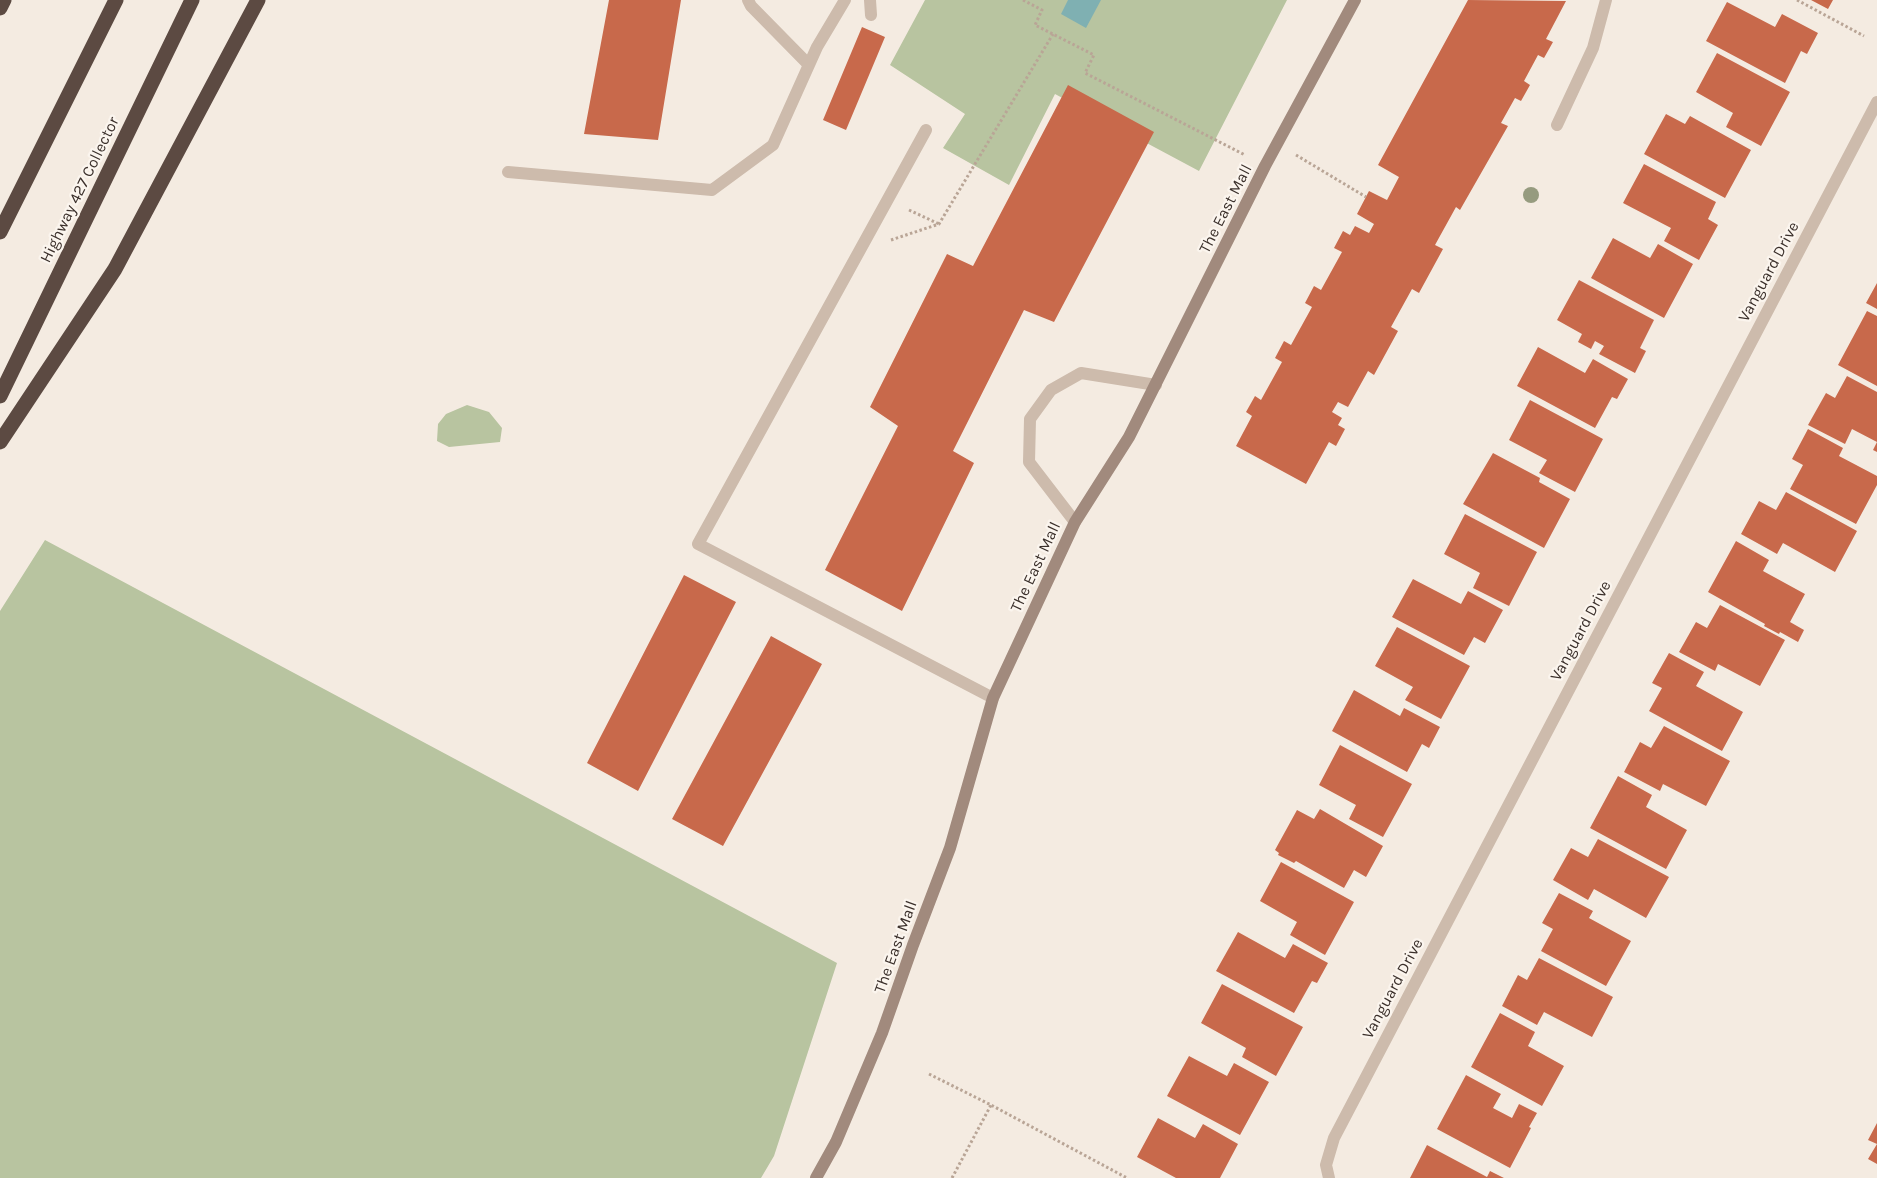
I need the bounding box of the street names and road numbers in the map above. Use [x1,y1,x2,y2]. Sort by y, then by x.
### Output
street label: Highway 427 Collector [36,114,124,266]
street label: The East Mall [1195,161,1257,257]
street label: Vanguard Drive [1734,219,1804,325]
street label: The East Mall [1007,519,1065,615]
street label: Vanguard Drive [1546,578,1616,684]
street label: The East Mall [870,898,922,996]
street label: Vanguard Drive [1358,936,1428,1042]

